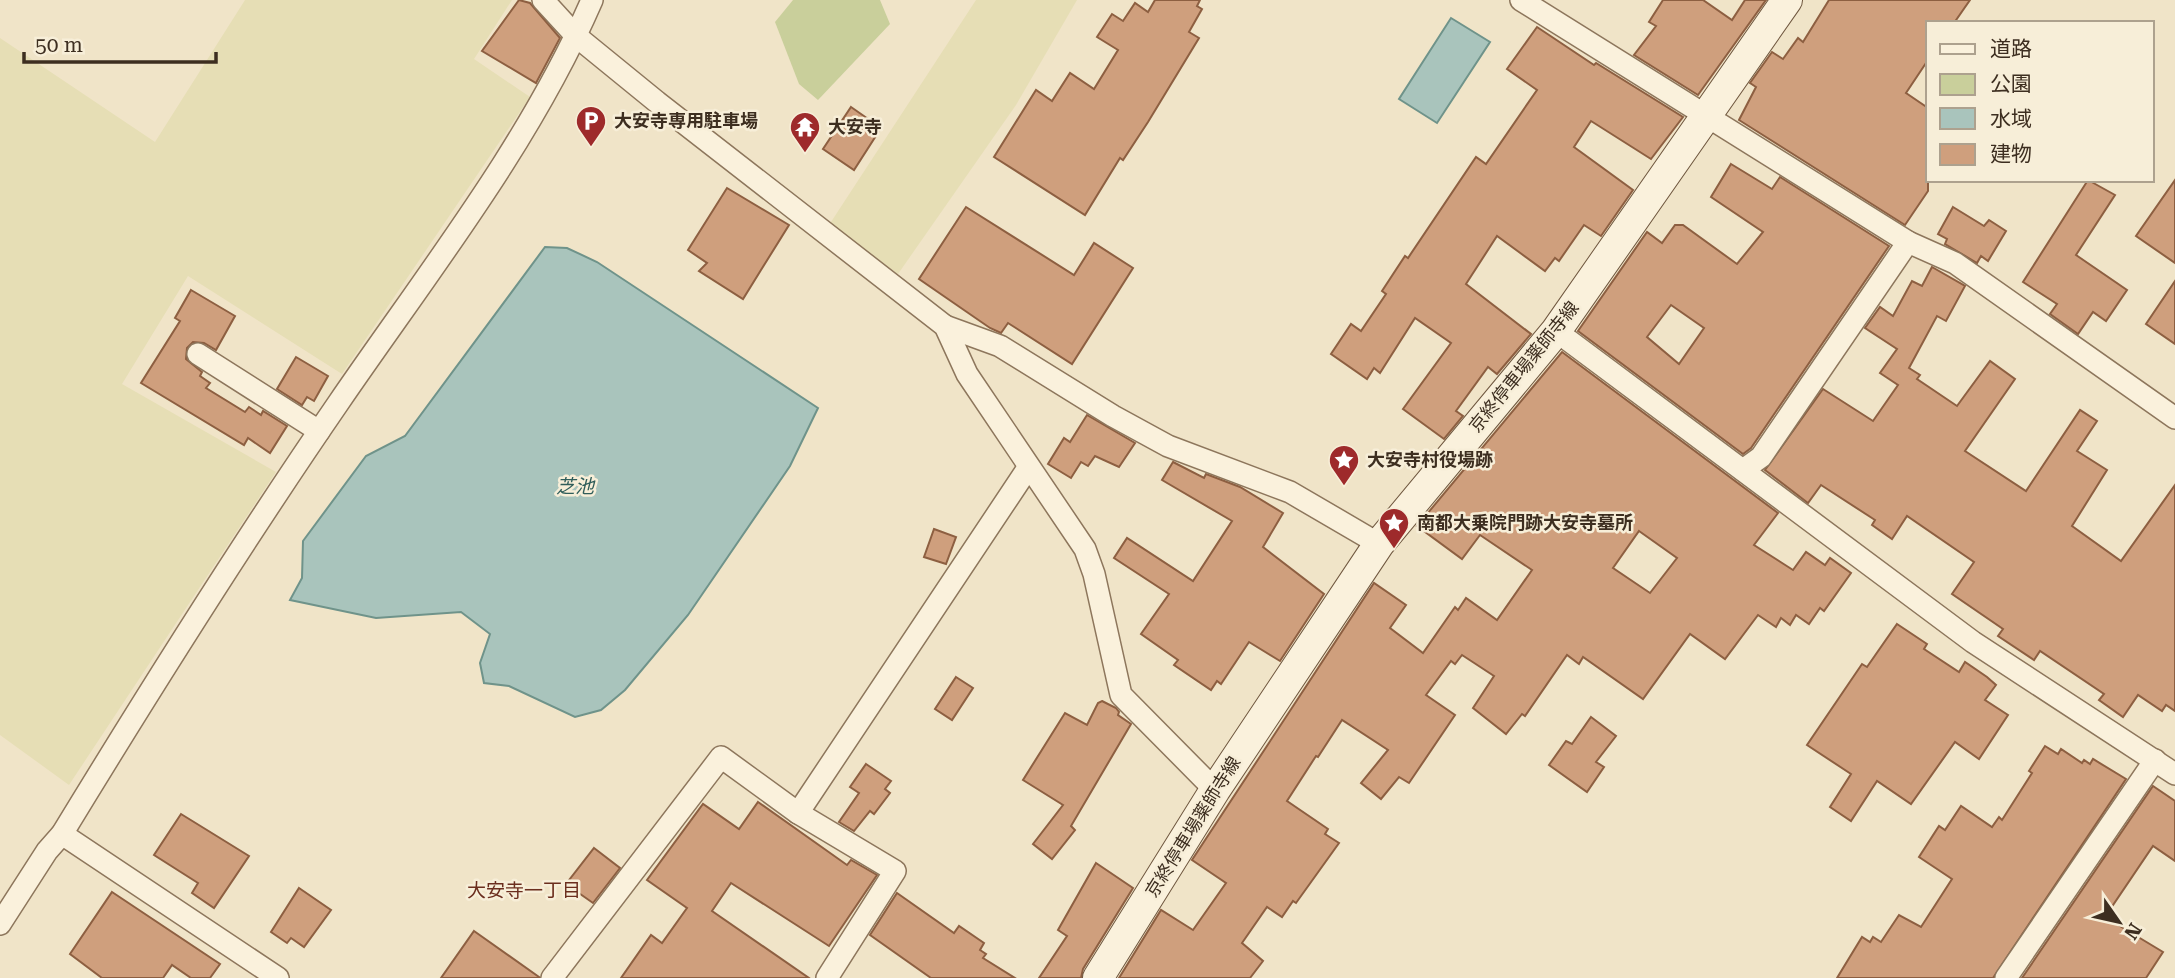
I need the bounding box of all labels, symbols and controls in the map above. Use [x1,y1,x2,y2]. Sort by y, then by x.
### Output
scale bar [24,21,217,65]
legend [1926,21,2154,182]
text: 50 m [35,33,83,57]
text: 道路 [1990,37,2032,61]
text: 公園 [1990,72,2032,96]
parking icon: 大安寺専用駐車場 [574,104,608,148]
text: 水域 [1990,107,2032,131]
place label: 大安寺専用駐車場 [614,110,758,131]
temple icon: 大安寺 [788,110,822,154]
place label: 大安寺 [828,116,882,137]
text: 建物 [1990,142,2032,166]
street label: 京終停車場薬師寺線 [1464,297,1583,436]
place icon: 大安寺村役場跡 [1327,443,1361,487]
place label: 大安寺村役場跡 [1367,449,1493,470]
water label: 芝池 [556,475,596,498]
place icon: 南都大乗院門跡大安寺墓所 [1377,506,1411,550]
place label: 南都大乗院門跡大安寺墓所 [1417,512,1633,533]
street label: 京終停車場薬師寺線 [1141,752,1244,901]
district label: 大安寺一丁目 [467,879,581,902]
north arrow [2084,887,2154,957]
text: N [2119,919,2146,944]

